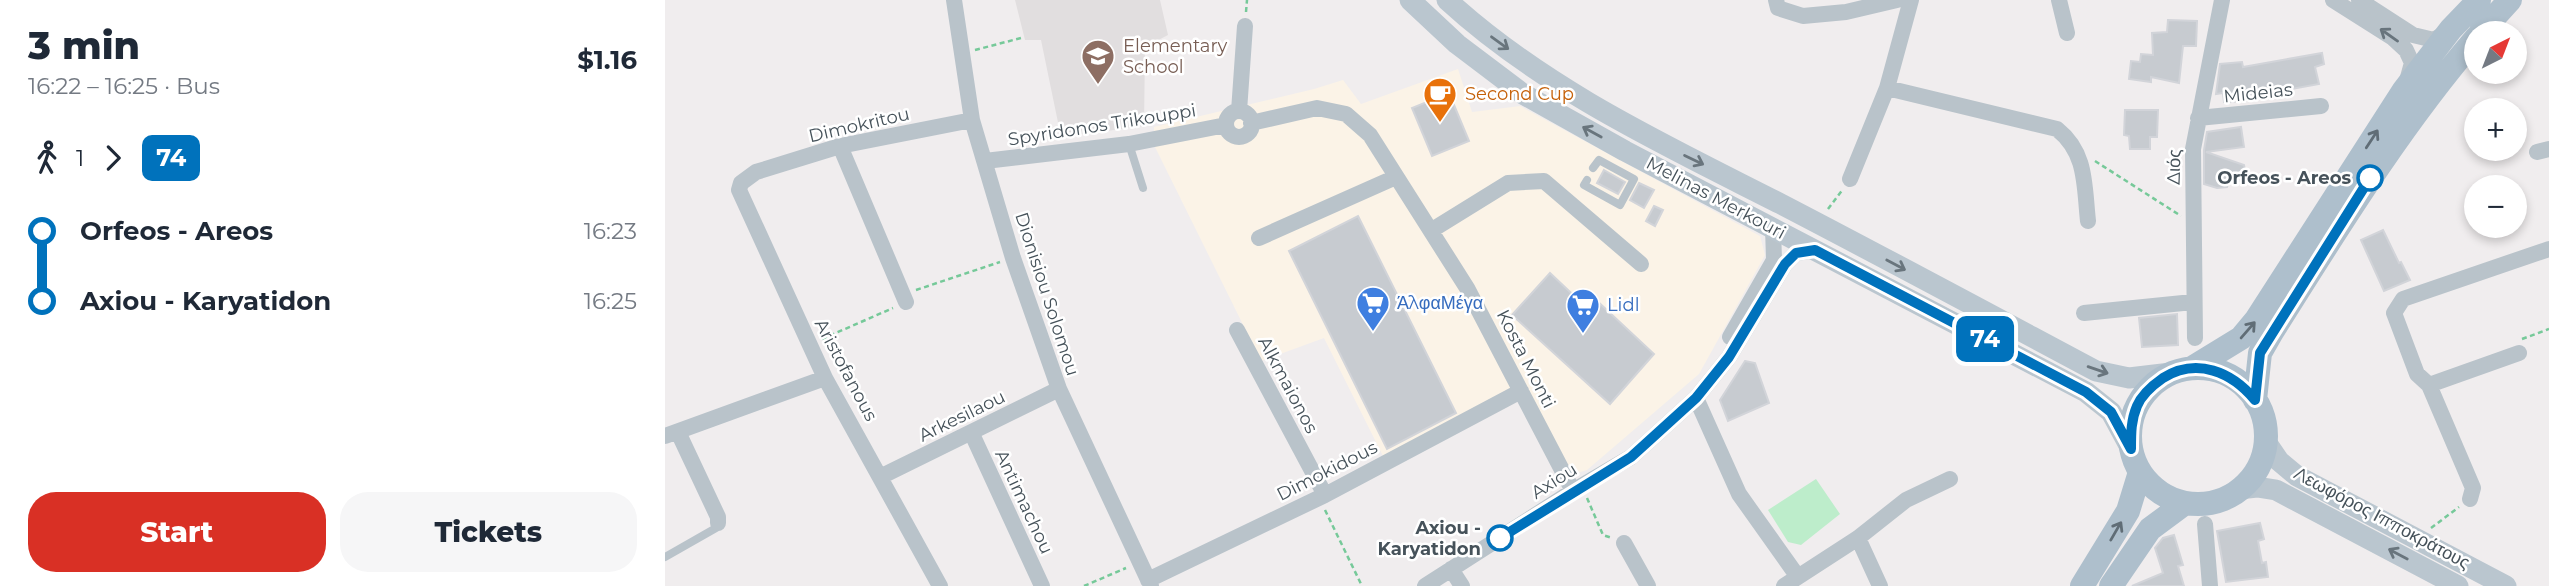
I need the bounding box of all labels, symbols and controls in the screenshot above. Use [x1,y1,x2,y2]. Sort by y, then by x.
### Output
north arrow [2464,21,2527,84]
map controls [2464,21,2527,238]
text: 3 min [28,22,140,69]
one-way arrow [2380,28,2399,42]
place label: Elementary School [1123,35,1228,78]
one-way arrow [1490,36,1509,50]
school or university icon: Elementary School [1079,37,1117,86]
text: $1.16 [577,44,637,76]
text: 16:22 – 16:25 · Bus [28,72,220,100]
cafe icon: Second Cup [1421,75,1459,124]
street label: Mideias [2222,78,2294,108]
place label: Second Cup [1465,83,1574,105]
button: + [2464,98,2527,161]
street label: Spyridonos Trikouppi [1006,99,1198,151]
street label: Dimokritou [806,103,912,147]
one-way arrow [1582,125,1603,138]
one-way arrow [2365,130,2379,150]
icon: walk [28,139,66,177]
icon: forward [94,139,132,177]
text: 74 [156,143,186,172]
text: 1 [76,144,84,172]
street label: Διός [2162,149,2186,185]
street label: Melinas Merkouri [1642,152,1790,244]
one-way arrow [1683,154,1704,167]
marker: Orfeos - Areos [2357,165,2383,191]
place label: Orfeos - Areos [2217,167,2351,189]
button: − [2464,175,2527,238]
street label: Dionisiou Solomou [1010,209,1084,379]
text: Orfeos - Areos [80,215,273,247]
text: 16:23 [584,217,637,245]
one-way arrow [1885,259,1906,272]
supermarket icon: ΆλφαΜέγα [1354,284,1392,333]
text: Axiou - Karyatidon [80,285,331,317]
supermarket icon: Lidl [1564,286,1602,335]
text: 16:25 [584,287,637,315]
place label: ΆλφαΜέγα [1397,292,1483,314]
place label: Lidl [1607,294,1640,316]
street label: Kosta Monti [1492,306,1560,412]
street label: Aristofanous [810,315,882,425]
line badge: 74 [1953,316,2017,362]
one-way arrow [2240,321,2256,339]
text: 74 [1970,324,2000,353]
street label: Alkmaionos [1253,333,1323,437]
one-way arrow [2086,365,2108,377]
street label: Arkesilaou [915,386,1009,446]
street label: Dimokidous [1273,436,1381,506]
street label: Antimachou [990,446,1058,558]
street label: Axiou [1527,458,1581,504]
street label: Λεωφόρος Ιπποκράτους [2290,462,2474,574]
button: Start [28,492,326,572]
button: Tickets [340,492,637,572]
place label: Axiou - Karyatidon [1378,517,1481,560]
one-way arrow [2110,522,2124,542]
marker: Axiou - Karyatidon [1487,525,1513,551]
one-way arrow [2388,547,2409,560]

